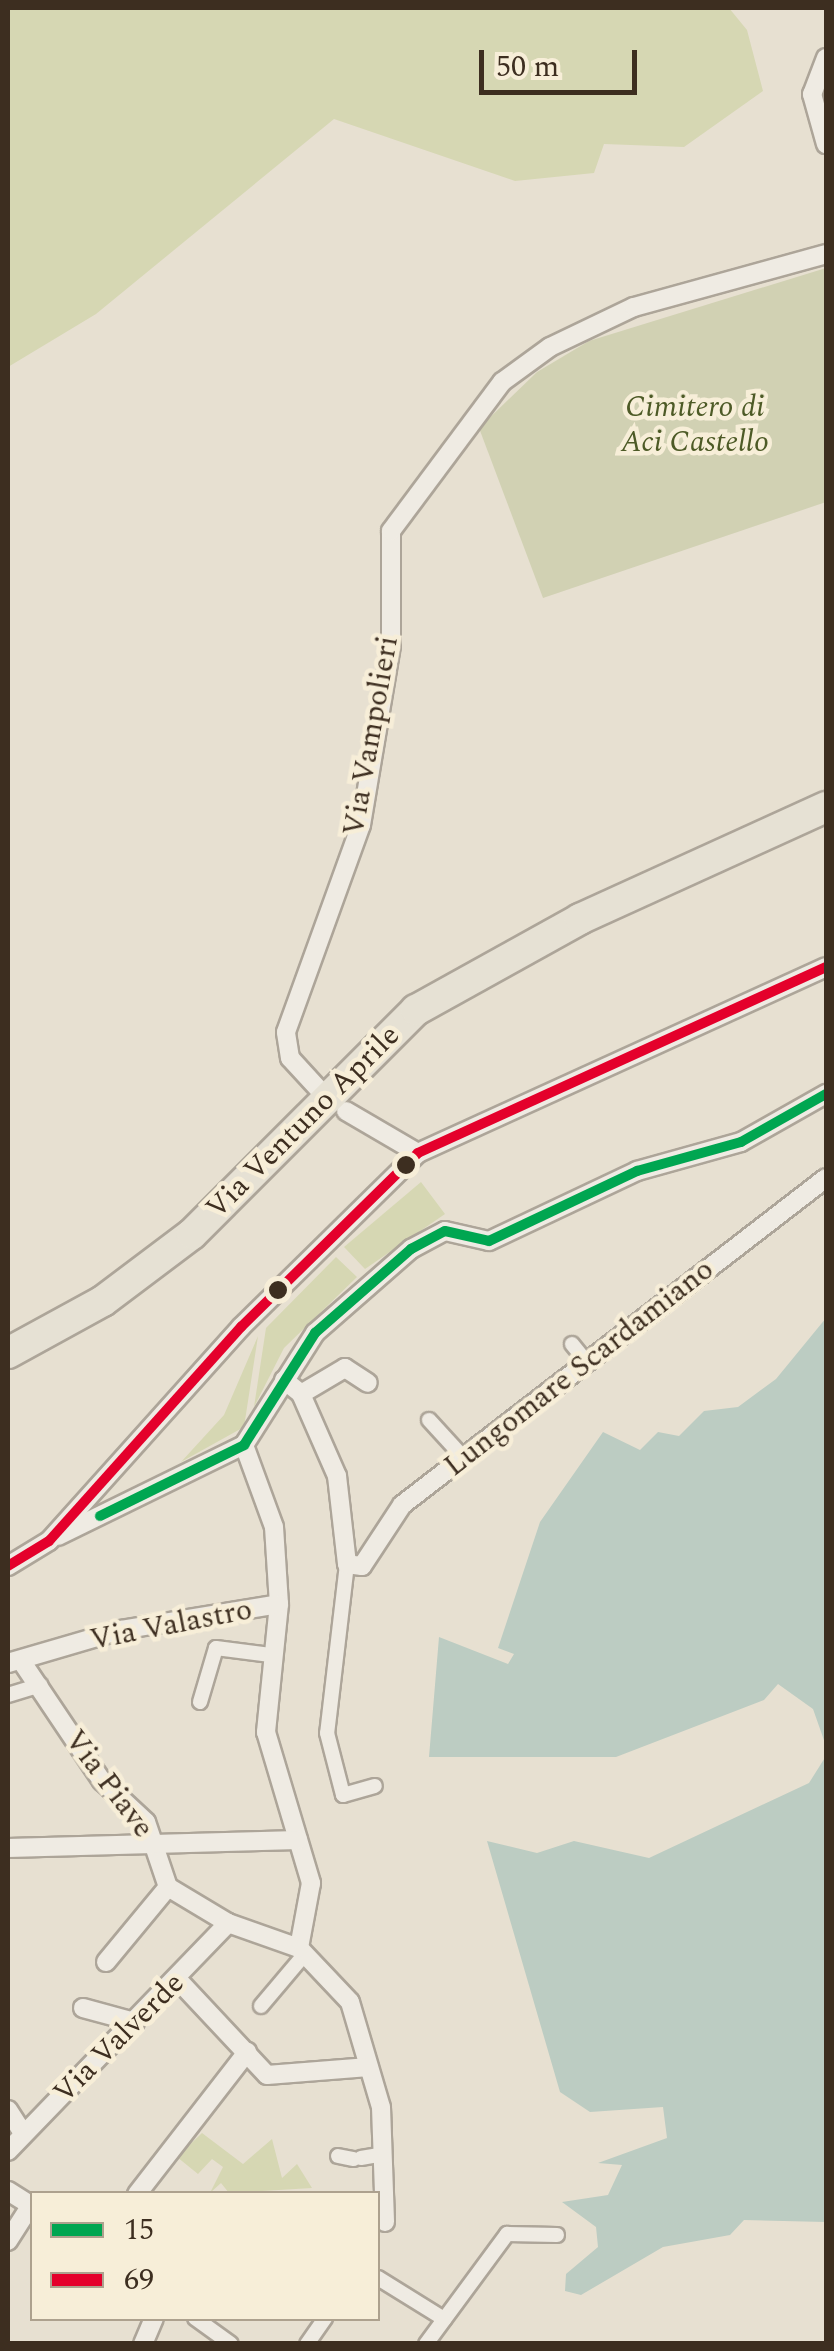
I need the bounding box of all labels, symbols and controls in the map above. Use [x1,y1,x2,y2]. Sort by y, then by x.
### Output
scale bar [484,30,642,92]
text: 50 m [496,44,559,90]
park label: Cimitero di Aci Castello [621,389,769,460]
street label: Via Vampolieri [336,633,406,839]
street label: Via Ventuno Aprile [199,1018,407,1226]
unlabelled marker [396,1155,416,1175]
street label: Lungomare Scardamiano [437,1252,721,1484]
unlabelled marker [268,1280,288,1300]
street label: Via Valastro [87,1592,255,1658]
street label: Via Piave [57,1723,161,1845]
street label: Via Valverde [46,1965,192,2111]
legend [30,2191,380,2321]
text: 15 [124,2207,154,2253]
text: 69 [124,2257,154,2303]

